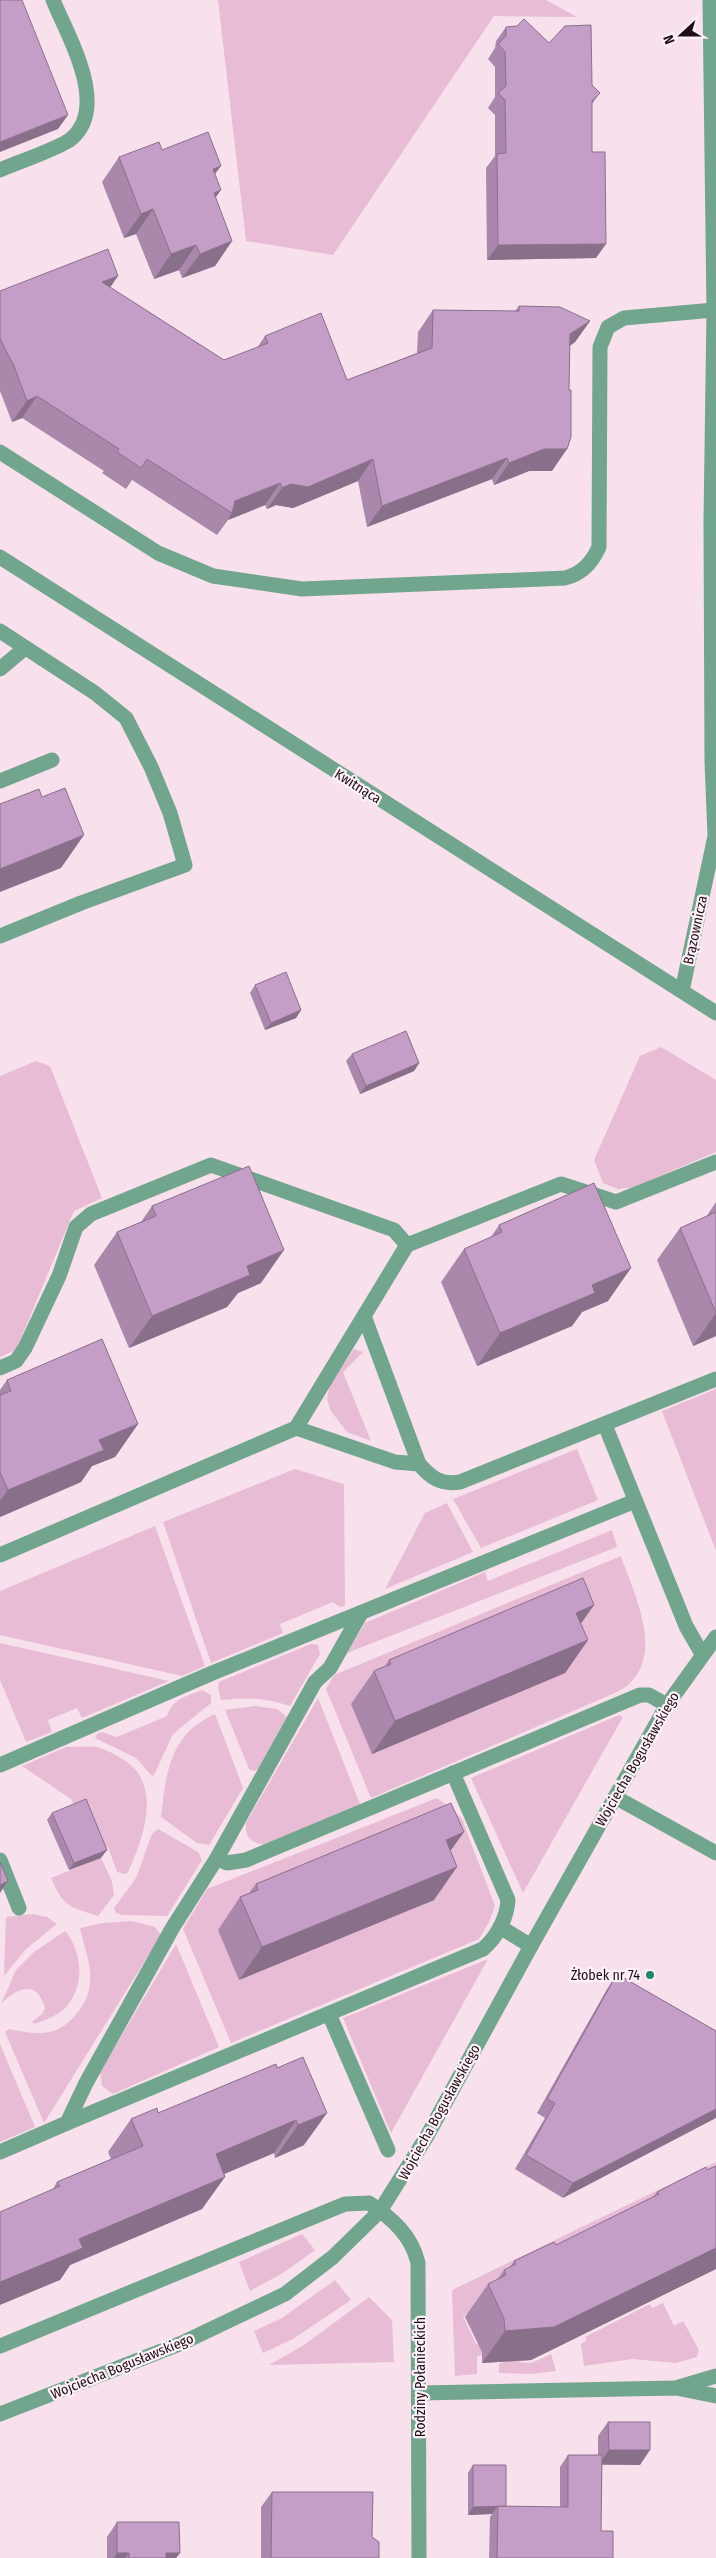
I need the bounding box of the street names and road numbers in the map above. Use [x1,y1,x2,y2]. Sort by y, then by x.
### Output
street label: Kwitnąca [331,766,384,807]
street label: Brązownicza [680,894,711,966]
street label: Wojciecha Bogusławskiego [592,1689,683,1829]
street label: Wojciecha Bogusławskiego [395,2041,484,2183]
street label: Rodziny Połanieckich [412,2317,429,2437]
street label: Wojciecha Bogusławskiego [48,2330,196,2403]

